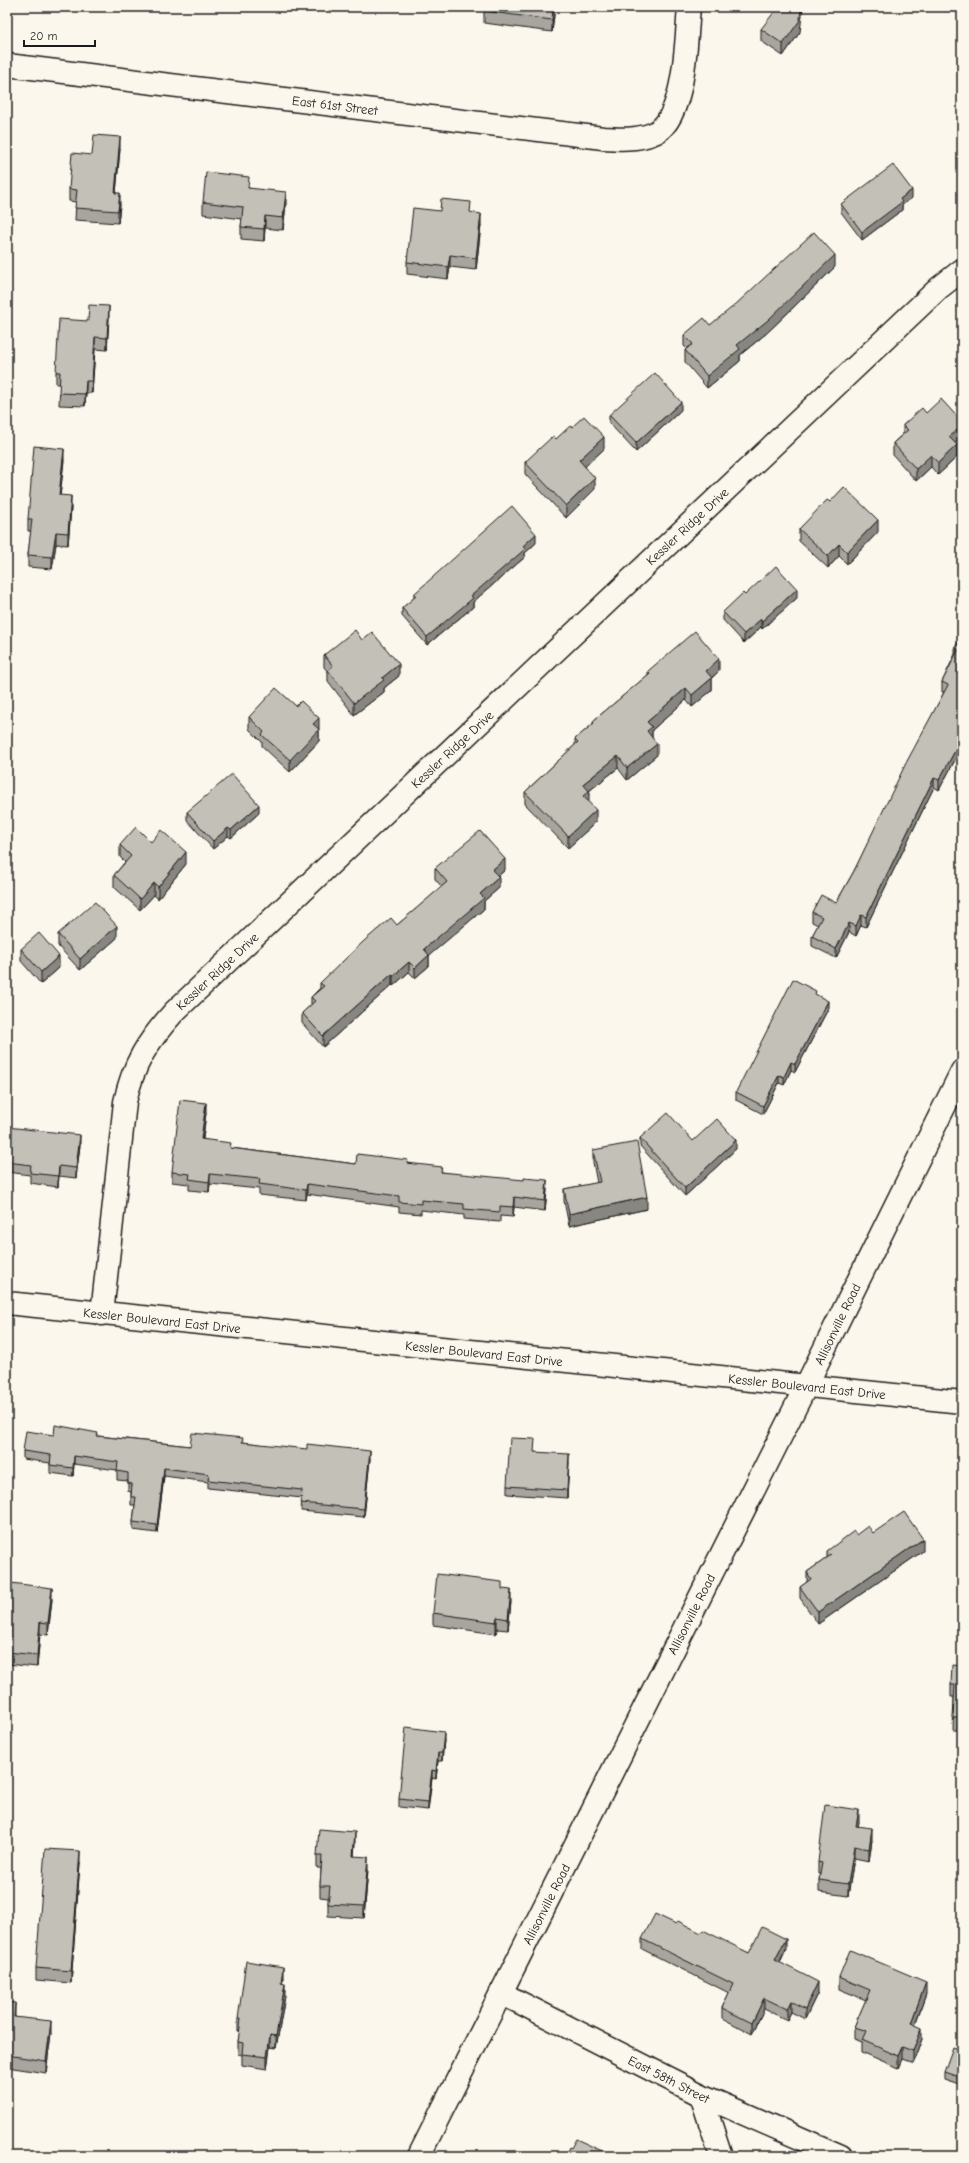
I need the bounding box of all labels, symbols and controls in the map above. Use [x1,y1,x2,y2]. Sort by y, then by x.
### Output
scale bar [24,22,95,48]
text: 20 m [30,29,58,43]
street label: East 61st Street [291,93,380,118]
street label: Kessler Ridge Drive [643,484,732,568]
street label: Kessler Ridge Drive [408,707,497,791]
street label: Kessler Ridge Drive [173,929,262,1013]
street label: Allisonville Road [811,1281,864,1367]
street label: Kessler Boulevard East Drive [82,1305,242,1336]
street label: Kessler Boulevard East Drive [404,1338,564,1369]
street label: Kessler Boulevard East Drive [727,1371,887,1402]
street label: Allisonville Road [665,1571,718,1657]
street label: Allisonville Road [520,1861,573,1947]
street label: East 58th Street [626,2052,713,2107]

